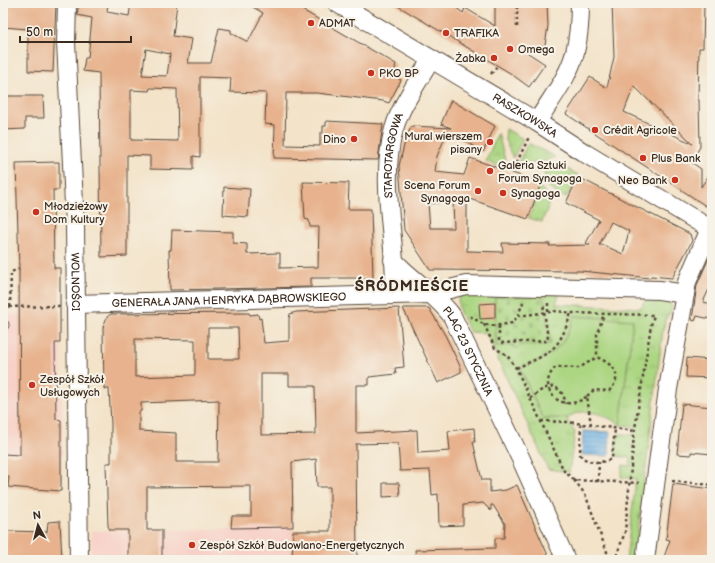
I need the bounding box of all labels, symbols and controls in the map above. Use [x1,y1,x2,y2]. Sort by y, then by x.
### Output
place label: ADMAT [319,17,356,30]
scale bar [20,18,131,44]
marker: ADMAT [306,18,316,28]
text: 50 m [26,25,53,40]
place label: TRAFIKA [454,27,499,40]
marker: TRAFIKA [441,28,451,38]
place label: Omega [518,43,555,56]
marker: Omega [505,44,515,54]
place label: Żabka [454,52,486,65]
marker: Żabka [489,53,499,63]
place label: PKO BP [379,67,419,80]
marker: PKO BP [366,68,376,78]
street label: RASZKOWSKA [490,91,560,141]
street label: STAROTARGOWA [382,111,406,199]
place label: Crédit Agricole [603,124,677,137]
marker: Crédit Agricole [590,125,600,135]
place label: Mural wierszem pisany [404,130,482,156]
place label: Dino [323,133,346,146]
marker: Dino [349,134,359,144]
marker: Mural wierszem pisany [485,137,495,147]
place label: Plus Bank [651,152,701,165]
marker: Plus Bank [638,153,648,163]
place label: Galeria Sztuki Forum Synagoga [498,159,582,185]
marker: Galeria Sztuki Forum Synagoga [485,166,495,176]
place label: Neo Bank [618,174,668,187]
marker: Neo Bank [670,175,680,185]
place label: Scena Forum Synagoga [404,179,470,205]
marker: Scena Forum Synagoga [473,186,483,196]
place label: Synagoga [511,187,560,200]
marker: Synagoga [498,188,508,198]
place label: Młodzieżowy Dom Kultury [44,200,108,226]
marker: Młodzieżowy Dom Kultury [31,207,41,217]
street label: WOLNOŚCI [68,252,83,312]
district label: ŚRÓDMIEŚCIE [355,276,469,296]
street label: GENERAŁA JANA HENRYKA DĄBROWSKIEGO [111,290,346,310]
street label: PLAC 23 STYCZNIA [440,304,496,398]
place label: Zespół Szkół Usługowych [39,373,105,399]
marker: Zespół Szkół Usługowych [27,380,37,390]
north arrow [18,505,58,545]
text: N [32,509,42,523]
place label: Zespół Szkół Budowlano-Energetycznych [199,539,404,552]
marker: Zespół Szkół Budowlano-Energetycznych [187,540,197,550]

